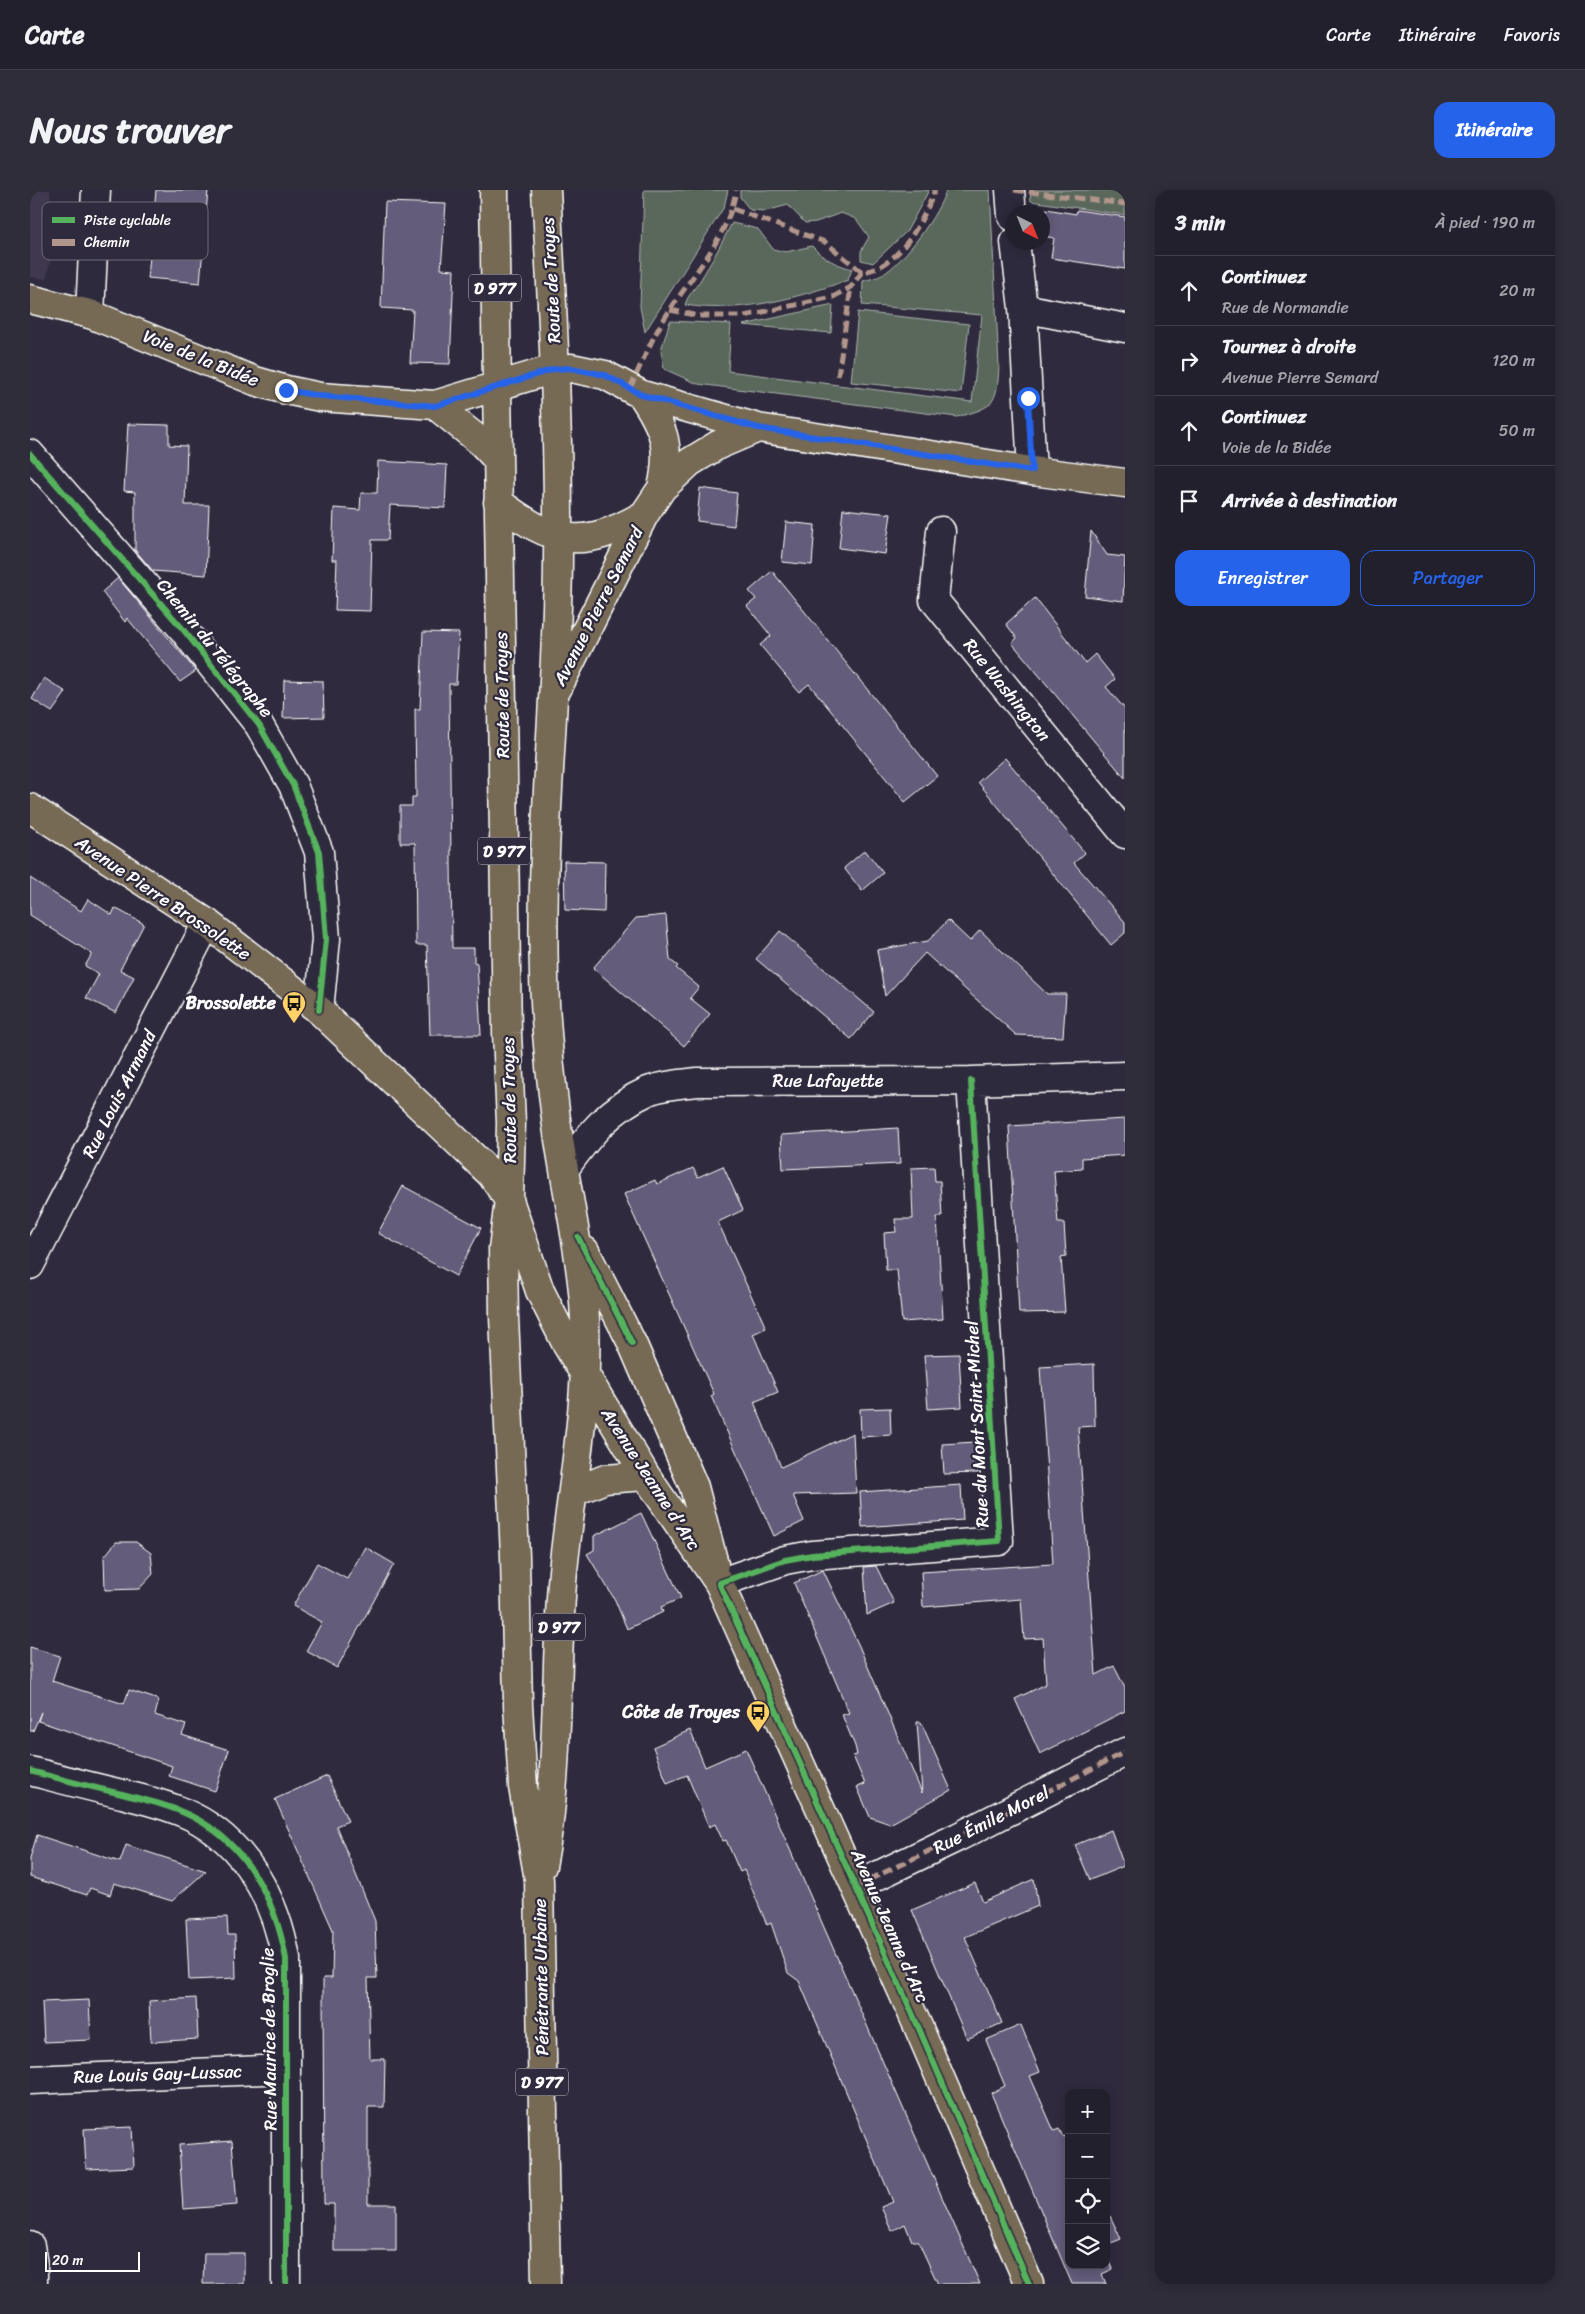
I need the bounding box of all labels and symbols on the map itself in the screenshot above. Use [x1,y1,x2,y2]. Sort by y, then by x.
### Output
legend [42,202,208,260]
north arrow [1005,205,1050,250]
text: Piste cyclable [84,208,171,233]
street label: Route de Troyes [532,215,570,344]
text: Chemin [84,230,130,255]
road number: D 977 [469,275,521,302]
street label: Voie de la Bidée [138,320,264,396]
route end [275,379,298,402]
route start [1017,387,1040,410]
street label: Avenue Pierre Semard [543,519,653,692]
street label: Chemin du Télégraphe [148,571,282,725]
street label: Route de Troyes [485,631,519,758]
street label: Rue Washington [955,631,1059,749]
street label: Avenue Pierre Brossolette [67,826,258,969]
road number: D 977 [478,838,530,864]
place label: Brossolette [185,987,277,1019]
bus stop icon: Brossolette [281,990,307,1024]
street label: Rue Louis Armand [73,1023,166,1164]
street label: Route de Troyes [492,1036,526,1163]
street label: Rue Lafayette [772,1065,884,1097]
street label: Rue du Mont Saint-Michel [956,1319,998,1528]
street label: Avenue Jeanne d'Arc [592,1400,710,1557]
road number: D 977 [533,1614,585,1640]
place label: Côte de Troyes [621,1696,741,1728]
bus stop icon: Côte de Troyes [745,1699,771,1733]
street label: Rue Émile Morel [927,1776,1056,1863]
street label: Avenue Jeanne d'Arc [841,1843,938,2008]
street label: Pénétrante Urbaine [524,1898,558,2056]
street label: Rue Maurice de Broglie [251,1947,287,2131]
street label: Rue Louis Gay-Lussac [73,2055,243,2093]
road number: D 977 [516,2068,568,2095]
scale bar [45,2249,140,2272]

